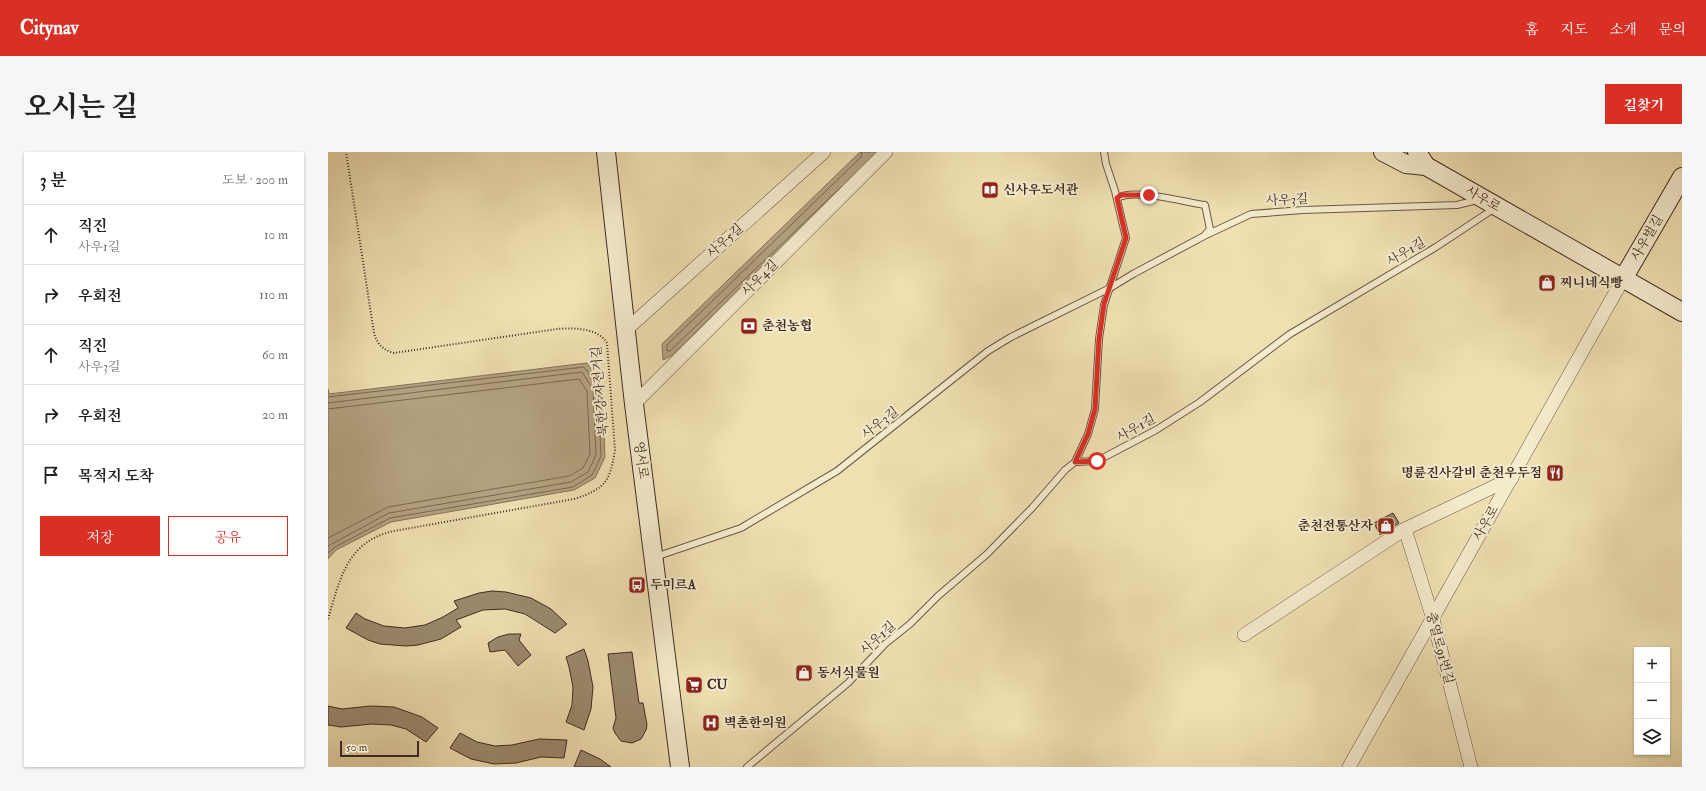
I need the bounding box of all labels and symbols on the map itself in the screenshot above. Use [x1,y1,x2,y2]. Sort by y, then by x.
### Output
library icon: 신사우도서관 [980,180,1000,200]
place label: 신사우도서관 [1003,182,1079,198]
street label: 사우로 [1463,183,1504,216]
route end [1140,186,1158,204]
street label: 사우3길 [1265,191,1309,209]
street label: 사우벌길 [1628,212,1666,264]
street label: 사우5길 [704,221,746,261]
street label: 사우1길 [1384,234,1428,270]
street label: 사우4길 [739,257,781,299]
shop icon: 찌니네식빵 [1537,273,1557,293]
place label: 찌니네식빵 [1560,275,1623,291]
bank icon: 춘천농협 [739,316,759,336]
place label: 춘천농협 [762,318,812,334]
street label: 북한강 자전거길 [588,345,612,437]
street label: 사우3길 [858,404,902,442]
street label: 사우1길 [1114,410,1158,446]
street label: 영서로 [630,440,652,480]
route start [1088,452,1106,470]
restaurant icon: 명륜진사갈비 춘천우두점 [1545,463,1565,483]
place label: 명륜진사갈비 춘천우두점 [1401,465,1542,481]
street label: 사우로 [1470,502,1502,543]
shop icon: 춘천전통산자 [1376,516,1396,536]
place label: 춘천전통산자 [1298,518,1373,534]
bus stop icon: 두미르A [627,575,647,595]
place label: 두미르A [650,577,697,593]
street label: 충열로91번길 [1423,610,1457,686]
street label: 사우1길 [857,618,899,658]
shop icon: 동서식물원 [794,663,814,683]
place label: 동서식물원 [817,665,880,681]
supermarket icon: CU [684,675,704,695]
place label: CU [707,677,728,693]
hospital icon: 벽촌한의원 [701,713,721,733]
place label: 벽촌한의원 [724,715,787,731]
scale bar [340,739,419,758]

